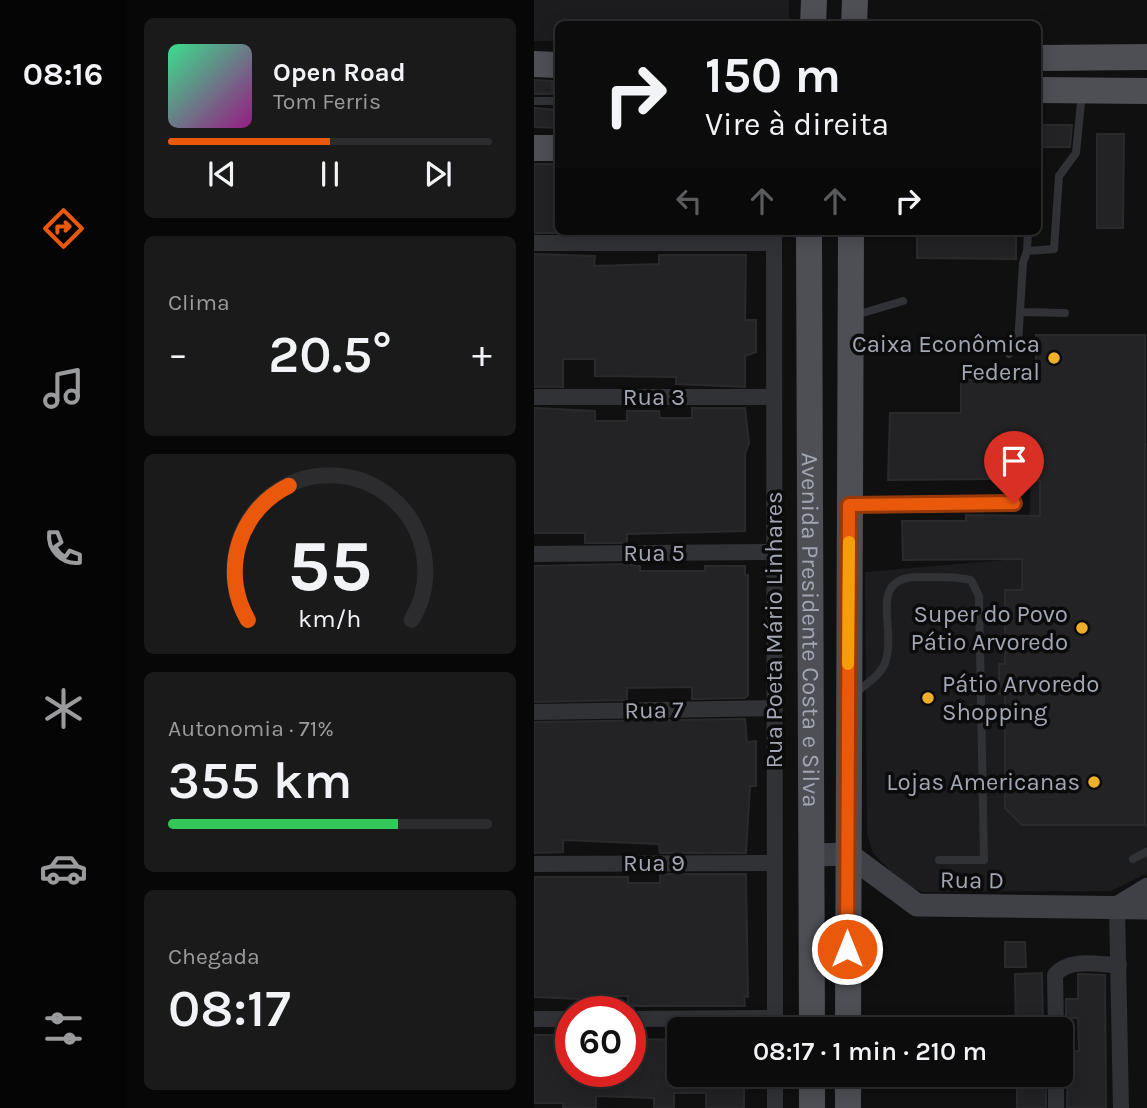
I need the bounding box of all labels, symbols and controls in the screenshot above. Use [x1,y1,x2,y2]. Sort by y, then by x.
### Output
text: 150 m [705,47,841,104]
icon: right [590,49,681,140]
text: 08:16 [23,56,103,93]
text: Open Road [273,57,406,88]
text: Tom Ferris [273,88,381,115]
text: Vire à direita [705,106,889,143]
icon: previous [203,155,241,193]
icon: pause [311,155,349,193]
icon: next [419,155,457,193]
icon: left [670,182,708,220]
icon: ahead [743,182,781,220]
icon: ahead [816,182,854,220]
icon: right [889,182,927,220]
icon: directions [39,204,88,253]
text: Clima [168,289,230,316]
text: 20.5° [268,324,392,385]
place label: Caixa Econômica Federal [852,330,1040,386]
text: − [168,332,188,377]
text: + [472,332,492,377]
marker: Caixa Econômica Federal [1046,350,1062,366]
icon: music [39,364,88,413]
street label: Rua 3 [623,383,685,411]
pin [984,431,1044,503]
icon: arrive [995,442,1033,480]
street label: Avenida Presidente Costa e Silva [796,453,825,807]
street label: Rua Poeta Mário Linhares [760,491,788,769]
text: 55 [288,523,372,608]
icon: phone [39,524,88,573]
street label: Rua 5 [623,539,685,567]
place label: Super do Povo Pátio Arvoredo [911,600,1068,656]
text: km/h [298,604,362,633]
marker: Super do Povo Pátio Arvoredo [1074,620,1090,636]
place label: Pátio Arvoredo Shopping [942,670,1099,726]
icon: climate [39,684,88,733]
marker: Pátio Arvoredo Shopping [920,690,936,706]
street label: Rua 7 [624,695,684,725]
text: Autonomia · 71% [168,715,334,742]
text: 355 km [168,750,352,811]
place label: Lojas Americanas [886,768,1080,796]
marker: Lojas Americanas [1086,774,1102,790]
icon: car [39,844,88,893]
street label: Rua 9 [623,849,685,877]
street label: Rua D [940,865,1004,895]
position arrow [810,912,884,986]
text: Chegada [168,943,260,970]
text: 08:17 [168,978,291,1039]
speed limit sign: 60 [555,996,646,1087]
icon: filters [39,1004,88,1053]
text: 08:17 · 1 min · 210 m [753,1036,987,1067]

